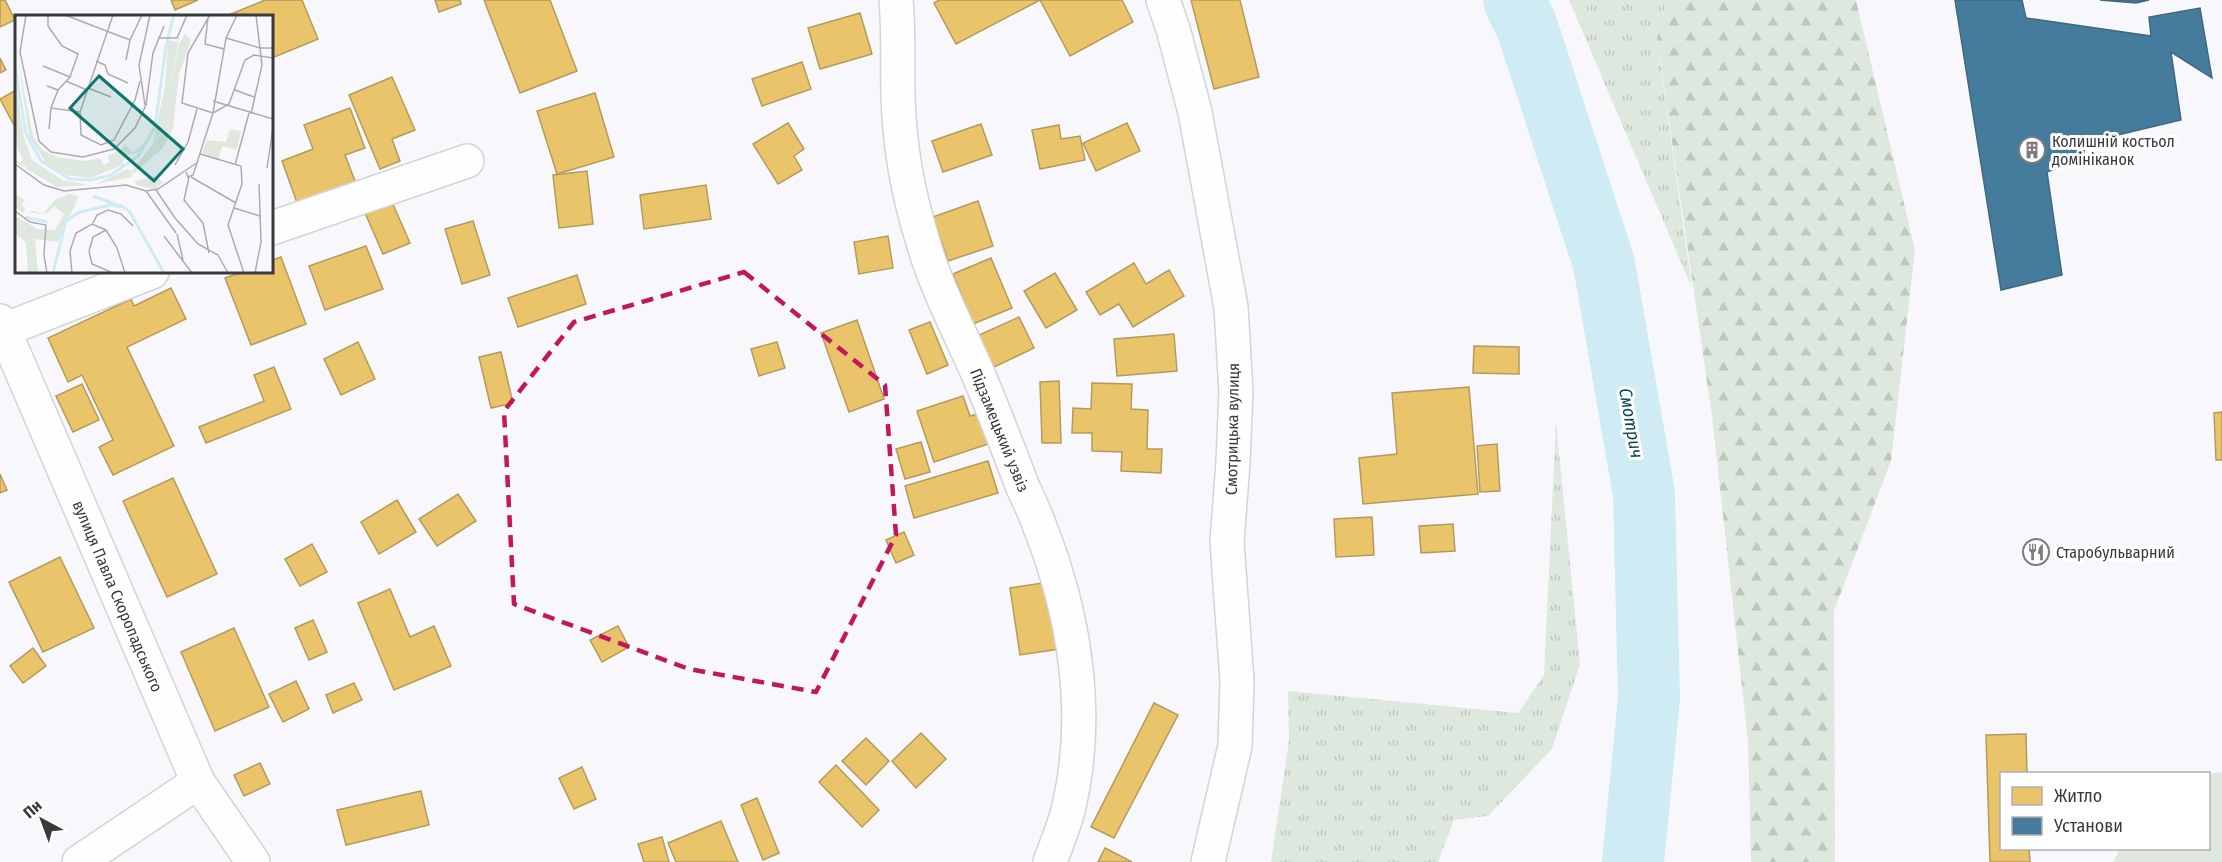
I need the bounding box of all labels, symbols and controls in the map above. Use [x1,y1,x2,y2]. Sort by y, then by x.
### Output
inset map [15,15,273,273]
place label: Колишній костьол домініканок [2052,132,2175,169]
building icon: Колишній костьол домініканок [2017,135,2047,165]
street label: Смотрицька вулиця [1222,363,1243,495]
street label: Підзамецький узвіз [966,366,1033,495]
water label: Смотрич [1614,386,1648,460]
street label: вулиця Павла Скоропадського [69,498,167,695]
restaurant icon: Старобульварний [2021,537,2051,567]
place label: Старобульварний [2056,543,2175,562]
legend [2000,772,2210,850]
text: Житло [2054,785,2102,807]
north arrow [12,790,72,850]
text: Пн [19,796,46,822]
text: Установи [2053,815,2123,837]

